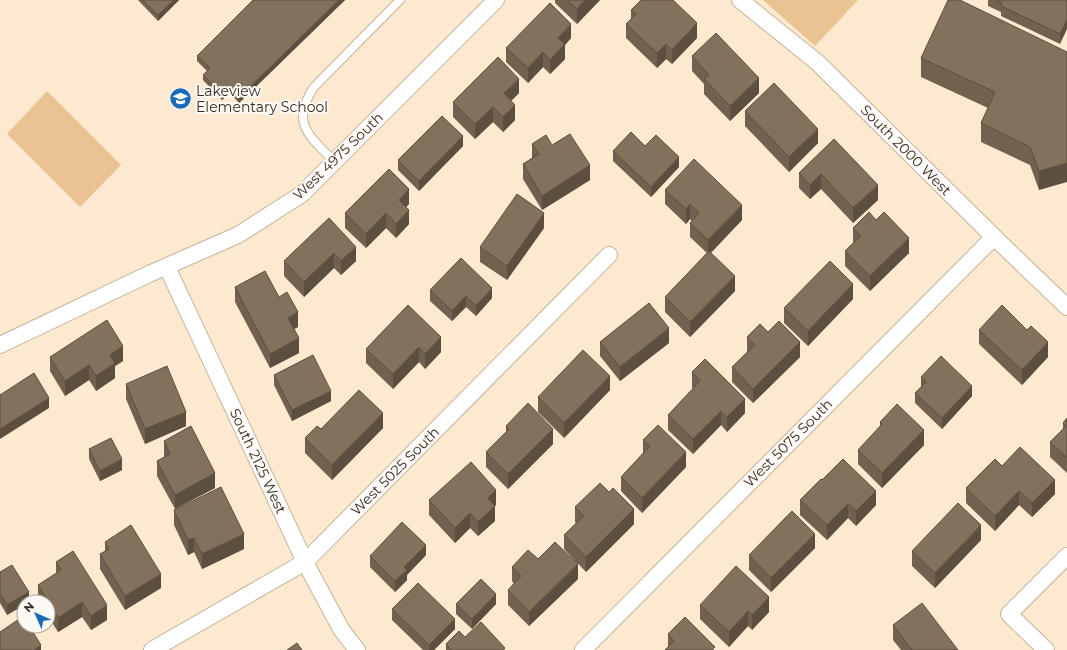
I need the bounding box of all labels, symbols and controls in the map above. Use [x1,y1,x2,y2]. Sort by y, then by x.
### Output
place label: Lakeview Elementary School [196,82,328,116]
school or university icon: Lakeview Elementary School [168,86,194,112]
street label: South 2000 West [857,101,955,199]
street label: West 4975 South [289,108,387,204]
street label: West 5075 South [740,395,836,491]
street label: South 2125 West [226,406,290,517]
street label: West 5025 South [347,423,443,519]
north arrow [16,594,56,634]
text: N [21,599,37,615]

